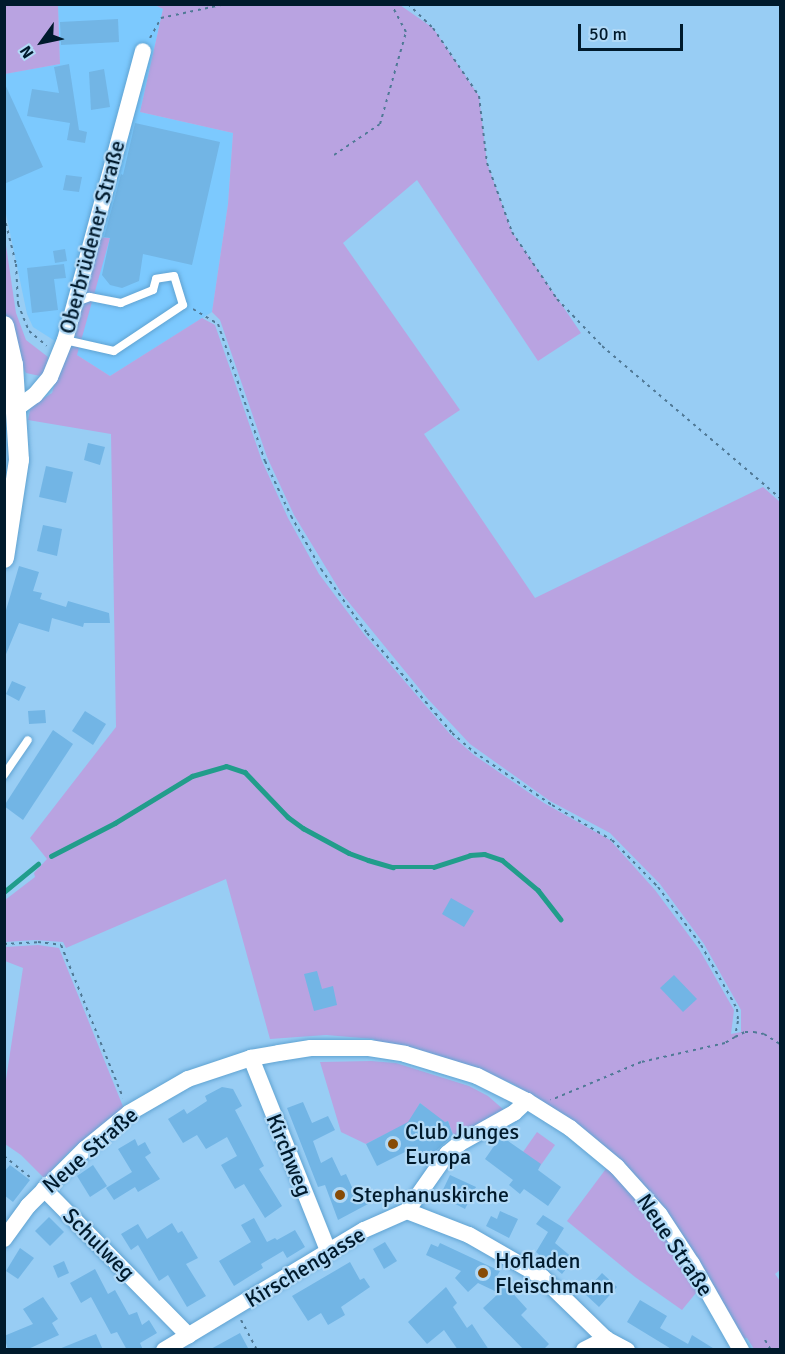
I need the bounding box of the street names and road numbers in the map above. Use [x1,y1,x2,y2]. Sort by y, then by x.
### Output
street label: Oberbrüdener Straße [53,137,131,337]
street label: Neue Straße [37,1101,143,1199]
street label: Kirchweg [260,1110,318,1200]
street label: Neue Straße [631,1189,719,1301]
street label: Schulweg [57,1202,141,1286]
street label: Kirschengasse [240,1221,370,1313]

